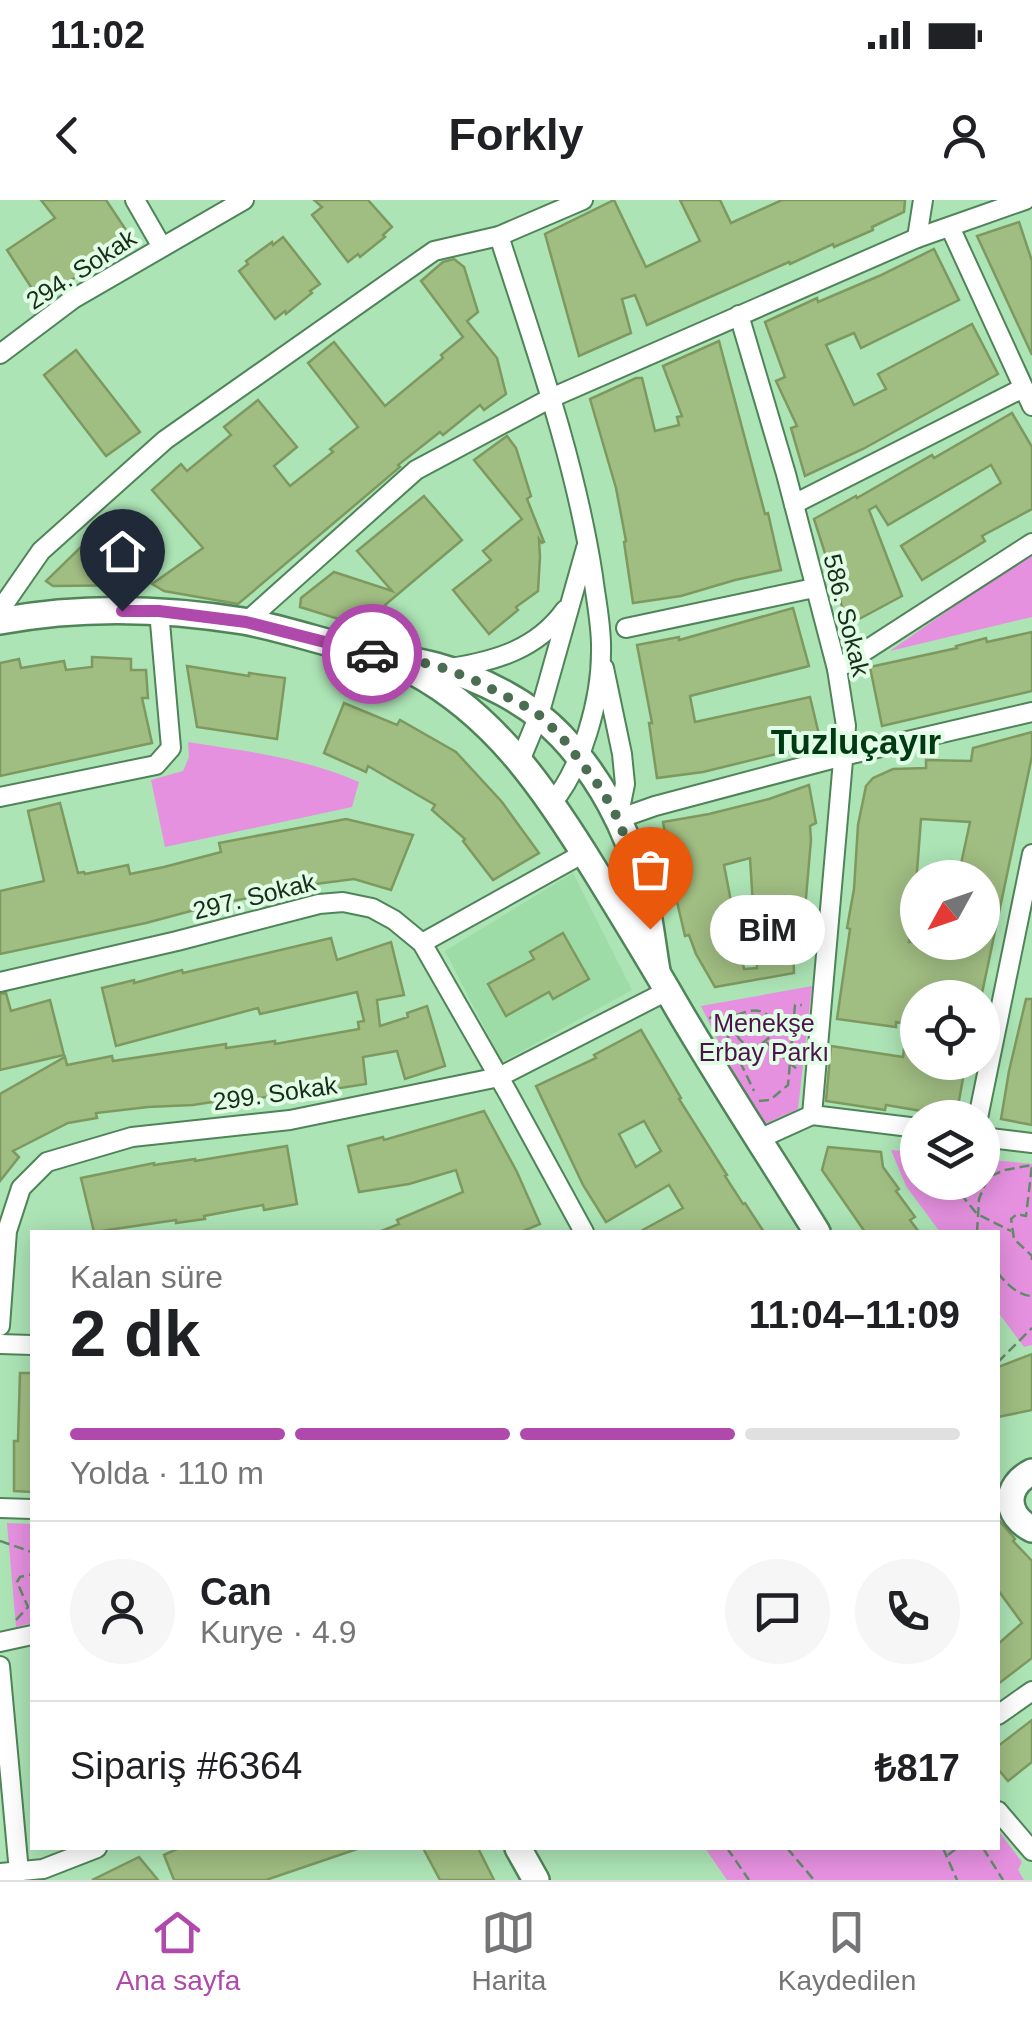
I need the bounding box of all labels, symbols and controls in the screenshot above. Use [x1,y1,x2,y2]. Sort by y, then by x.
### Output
text: 11:02 [50,14,145,56]
icon: back [40,108,95,163]
icon: person [937,108,992,163]
text: Forkly [448,109,584,160]
street label: 294. Sokak [21,223,141,315]
pin [80,509,165,612]
icon: home [95,524,150,579]
street label: 586. Sokak [818,551,876,680]
courier [322,604,422,704]
icon: car [345,627,400,682]
district label: Tuzluçayır [771,722,942,761]
pin [608,827,693,930]
icon: bag [623,842,678,897]
north arrow [900,860,1000,960]
map controls [900,860,1000,1200]
street label: 297. Sokak [190,867,319,925]
callout: BİM [710,894,825,964]
text: BİM [738,912,797,948]
button: locate [900,980,1000,1080]
park label: Menekşe Erbay Parkı [699,1009,829,1066]
street label: 299. Sokak [211,1070,339,1116]
button: layers [900,1100,1000,1200]
text: Kalan süre [70,1259,223,1295]
text: 11:04–11:09 [749,1294,960,1336]
text: 2 dk [70,1297,200,1370]
text: Yolda · 110 m [70,1455,264,1491]
button: person [70,1559,175,1664]
button: chat [725,1559,830,1664]
button: phone [855,1559,960,1664]
text: Can [200,1571,272,1613]
text: Kurye · 4.9 [200,1614,357,1650]
text: Sipariş #6364 [70,1745,302,1787]
text: ₺817 [875,1747,960,1789]
tab: Ana sayfa [116,1905,240,1997]
tab: Harita [472,1905,546,1997]
tab: Kaydedilen [778,1905,916,1997]

